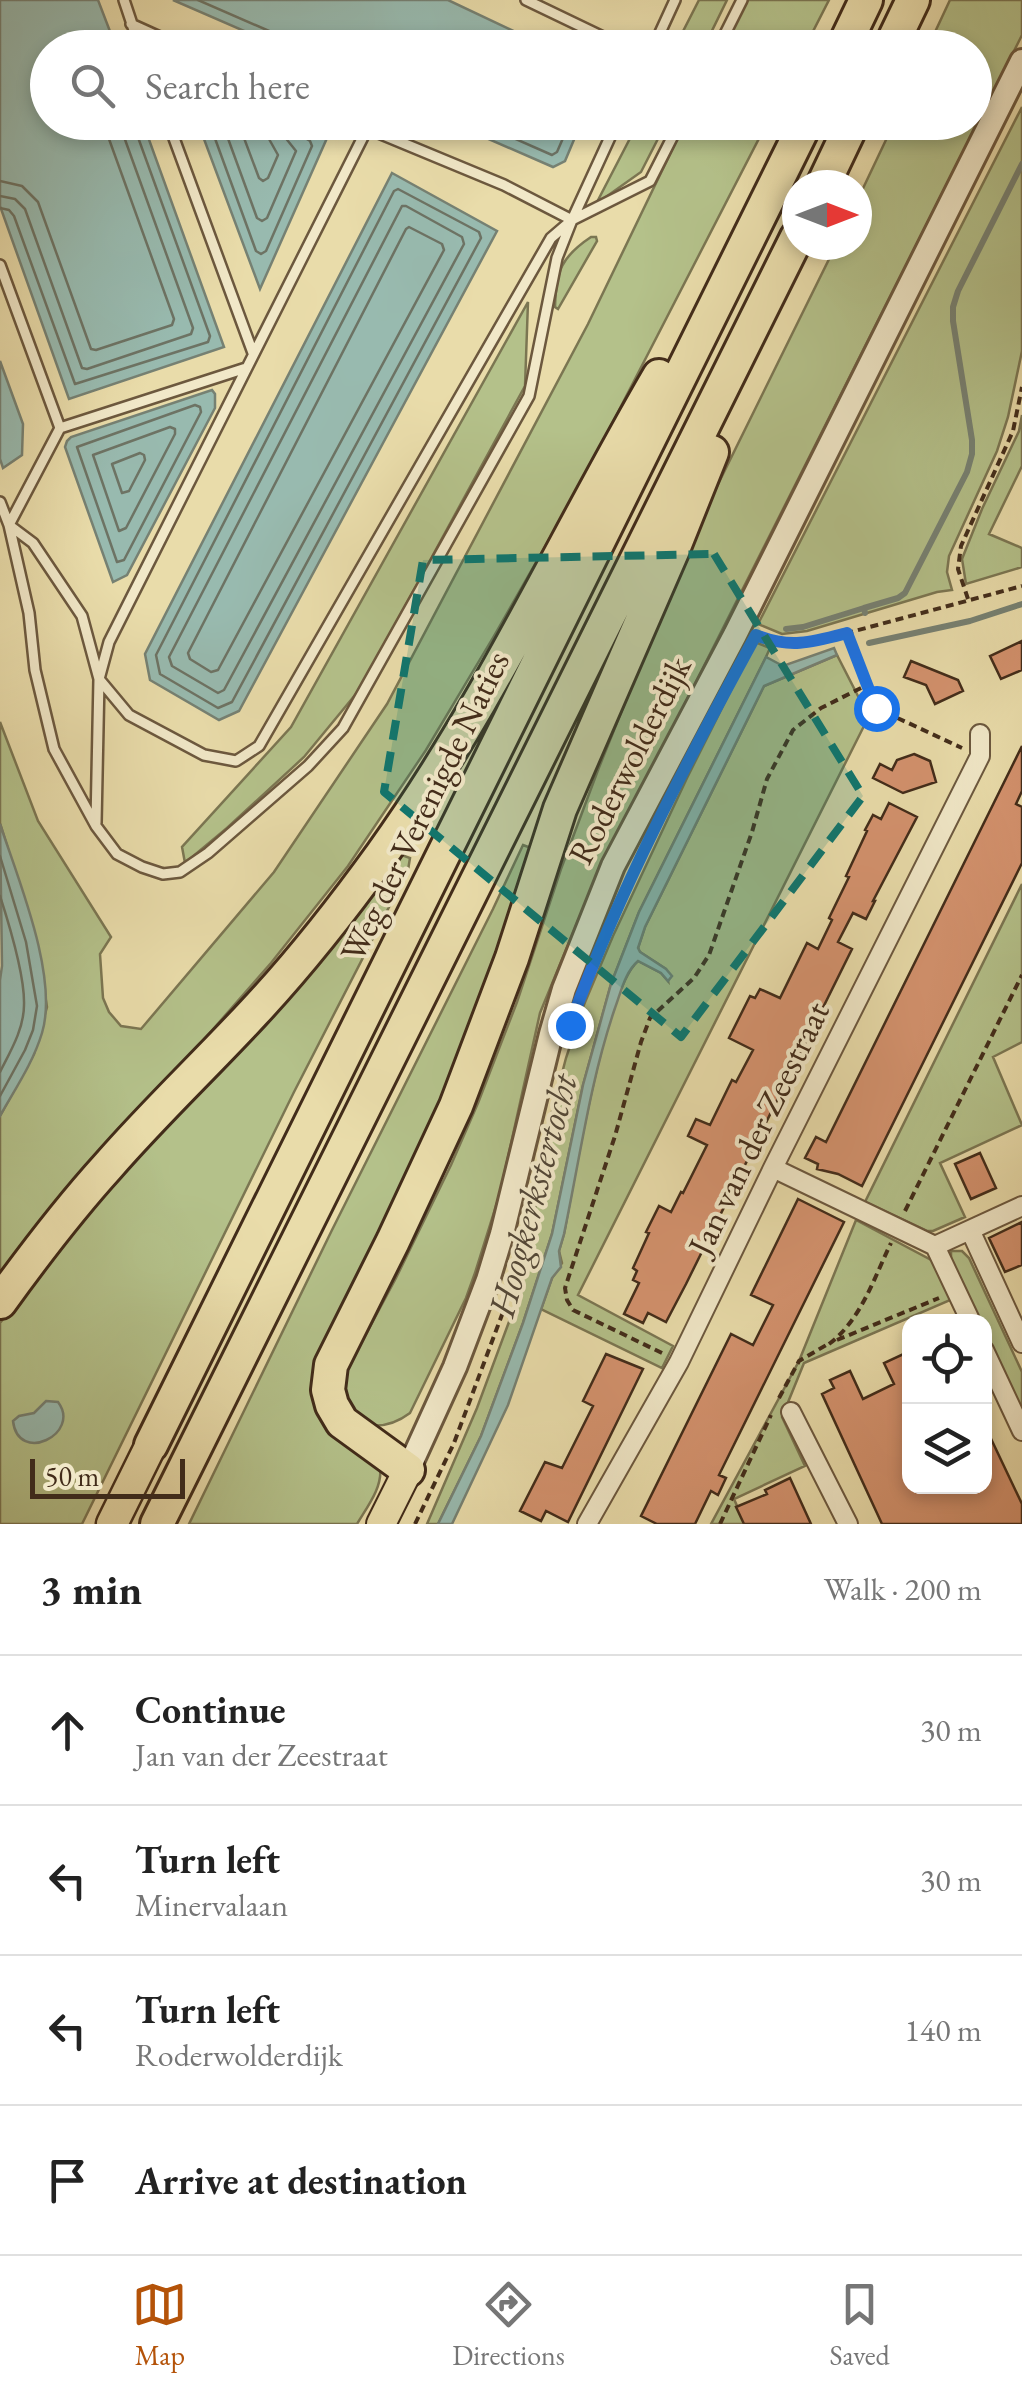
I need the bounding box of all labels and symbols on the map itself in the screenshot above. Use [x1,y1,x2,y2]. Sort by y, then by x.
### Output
north arrow [782,170,872,260]
street label: Weg der Verenigde Naties [329,643,519,969]
street label: Roderwolderdijk [557,648,701,871]
route start [854,686,900,732]
street label: Jan van der Zeestraat [676,994,839,1265]
route end [548,1003,594,1049]
water label: Hoogkerkstertocht [476,1066,588,1323]
scale bar [30,1454,185,1498]

